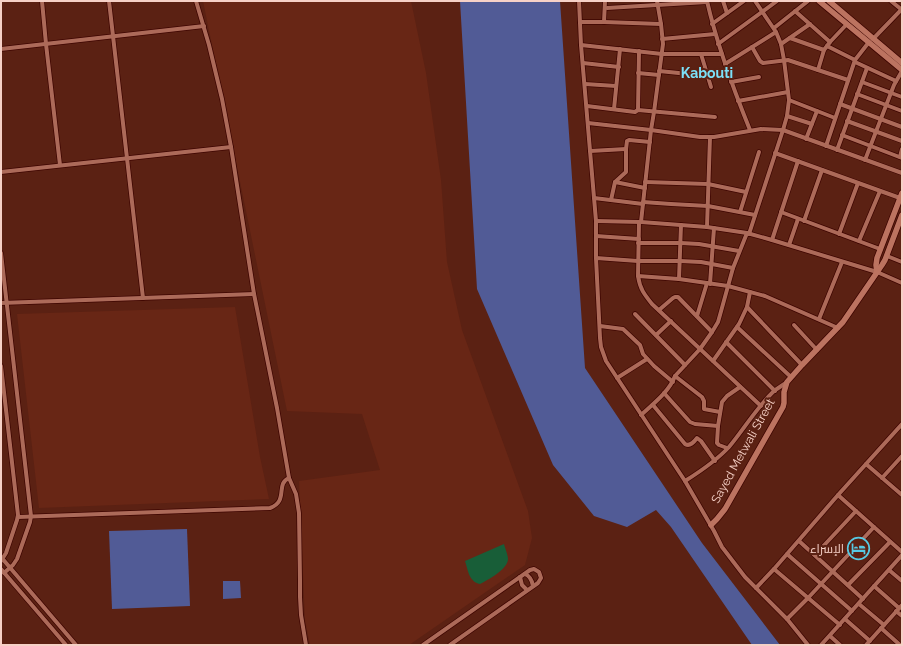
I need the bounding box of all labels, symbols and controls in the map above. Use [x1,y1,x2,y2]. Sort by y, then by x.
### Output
district label: Kabouti [681,65,733,81]
street label: Sayed Metwali Street [708,396,778,506]
hotel icon: الإسراء [846,536,872,562]
place label: الإسراء [810,542,844,556]

